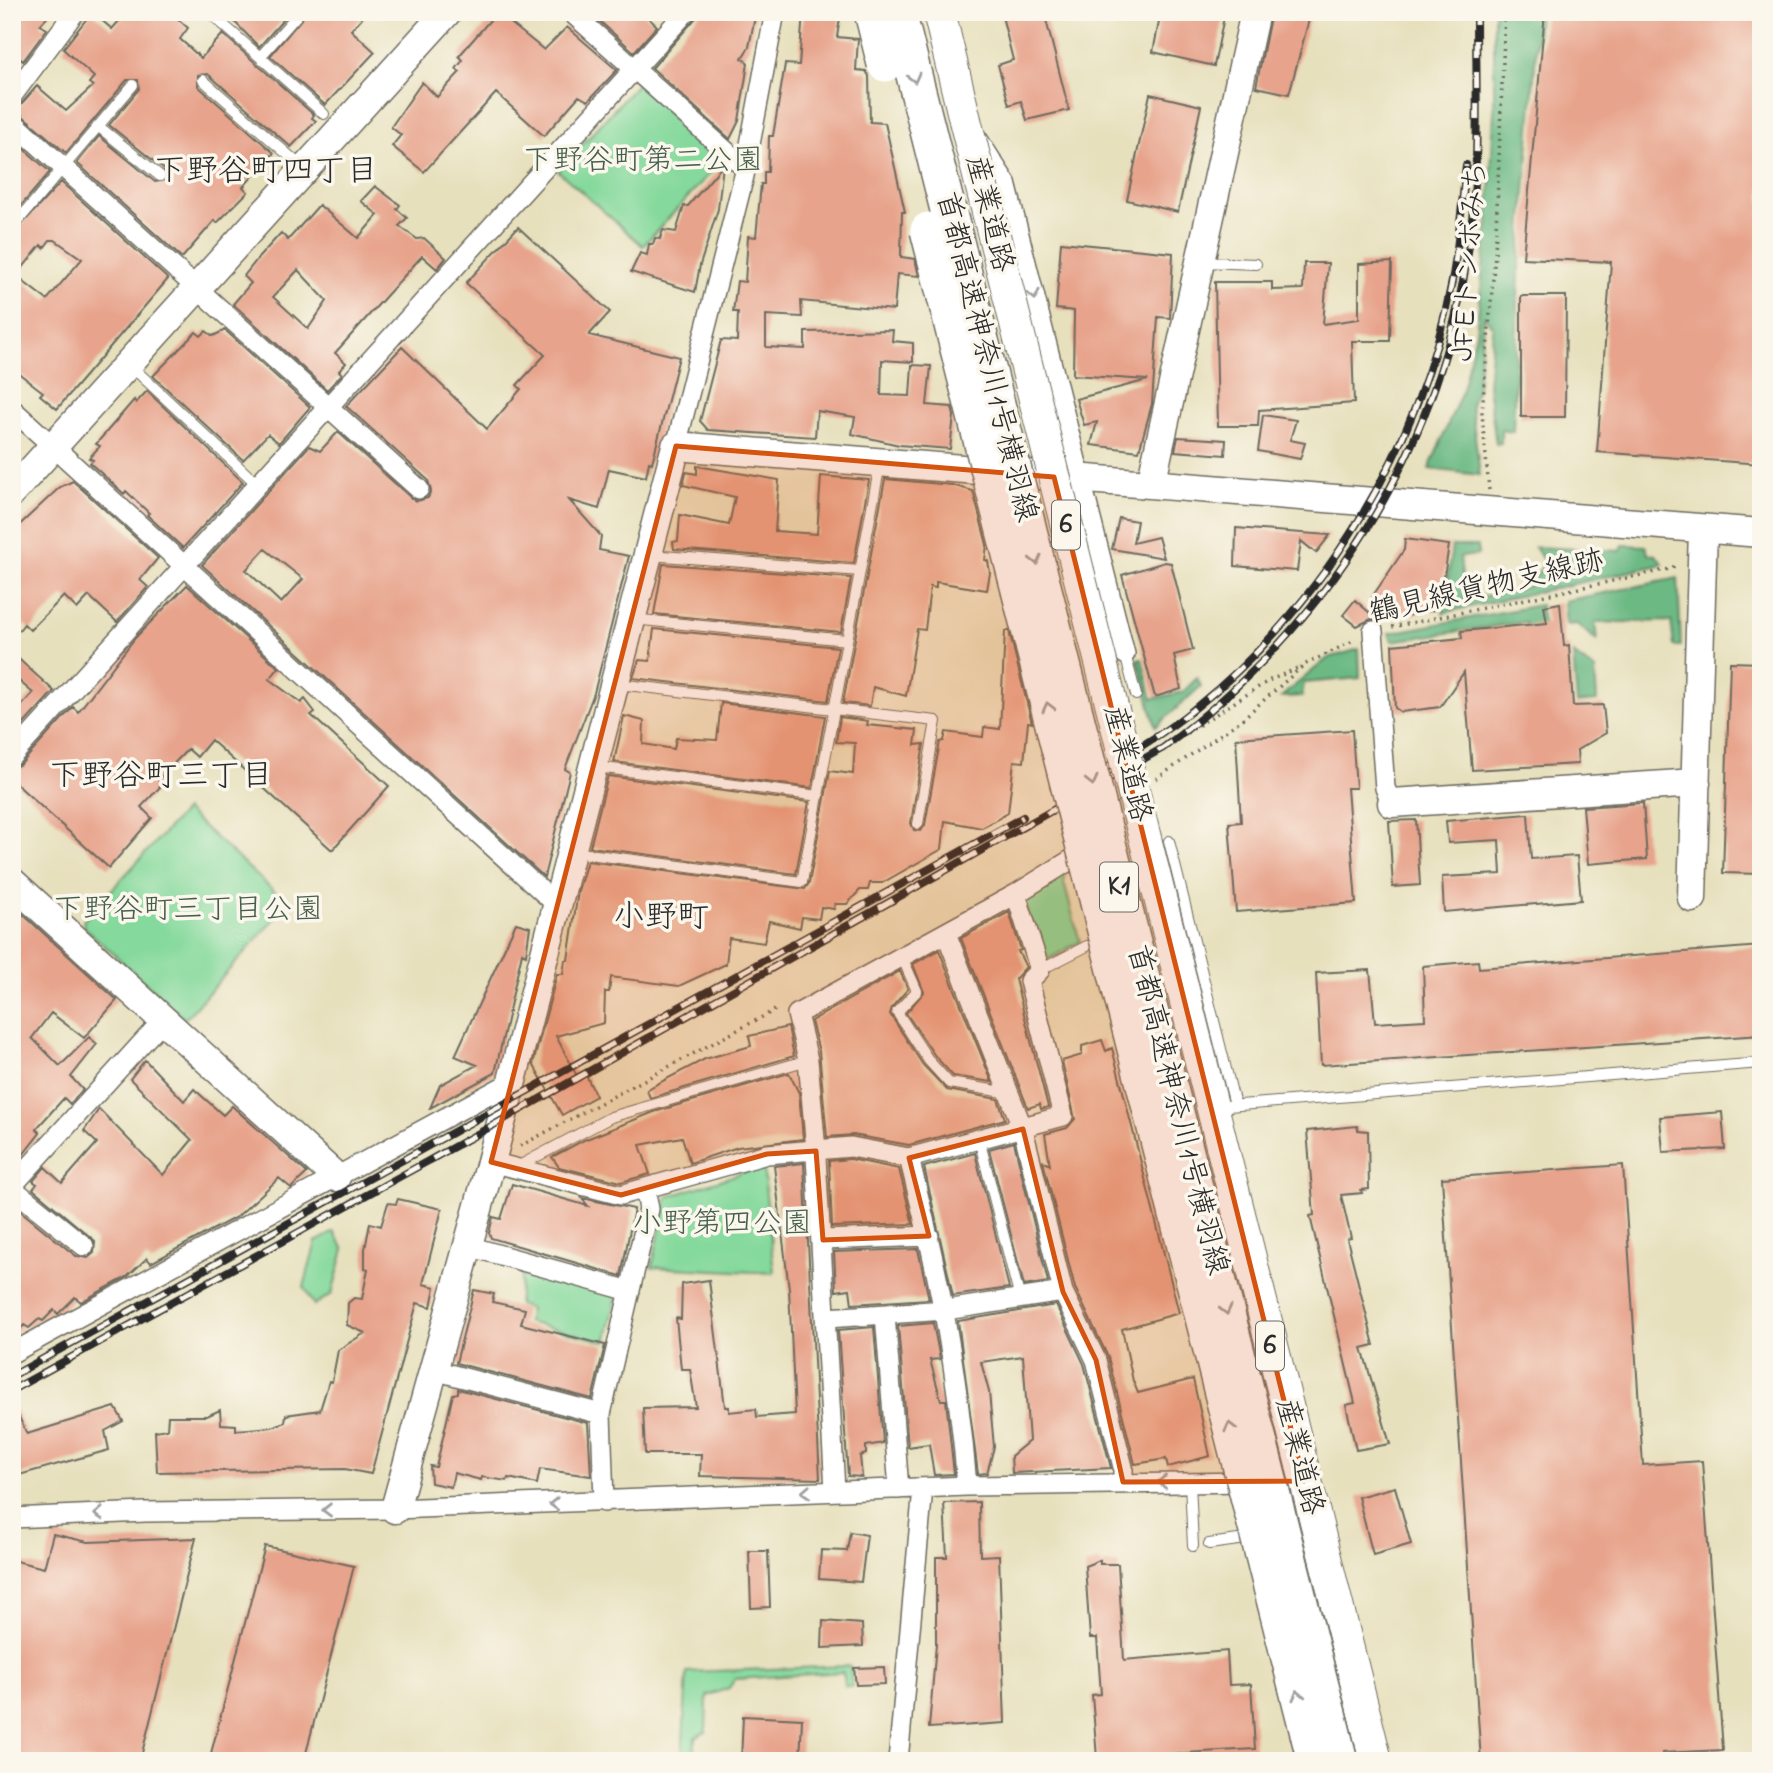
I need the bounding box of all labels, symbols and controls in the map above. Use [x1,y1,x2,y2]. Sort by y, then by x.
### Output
one-way arrow [906,72,920,84]
park label: 下野谷町第二公園 [523,140,763,184]
district label: 下野谷町四丁目 [154,149,378,196]
street label: 産業道路 [952,150,1024,278]
street label: JFEトンボみち [1442,159,1500,363]
street label: 首都高速神奈川1号横羽線 [923,187,1047,527]
one-way arrow [1026,289,1040,301]
road number: 6 [1052,500,1080,550]
street label: 鶴見線貨物支線跡 [1365,540,1609,636]
one-way arrow [1028,554,1042,566]
street label: 産業道路 [1090,700,1162,828]
one-way arrow [1042,701,1056,713]
district label: 下野谷町三丁目 [49,754,273,801]
one-way arrow [1084,775,1098,787]
road number: K1 [1100,862,1138,912]
park label: 下野谷町三丁目公園 [53,889,323,933]
district label: 小野町 [613,895,709,942]
street label: 首都高速神奈川1号横羽線 [1114,940,1238,1280]
park label: 小野第四公園 [632,1203,812,1247]
one-way arrow [1218,1304,1232,1316]
road number: 6 [1256,1322,1284,1370]
street label: 産業道路 [1262,1393,1334,1521]
one-way arrow [1224,1421,1238,1433]
one-way arrow [1157,1474,1167,1490]
one-way arrow [800,1484,811,1499]
one-way arrow [548,1496,559,1511]
one-way arrow [321,1502,332,1518]
one-way arrow [94,1507,105,1522]
one-way arrow [1292,1689,1306,1701]

